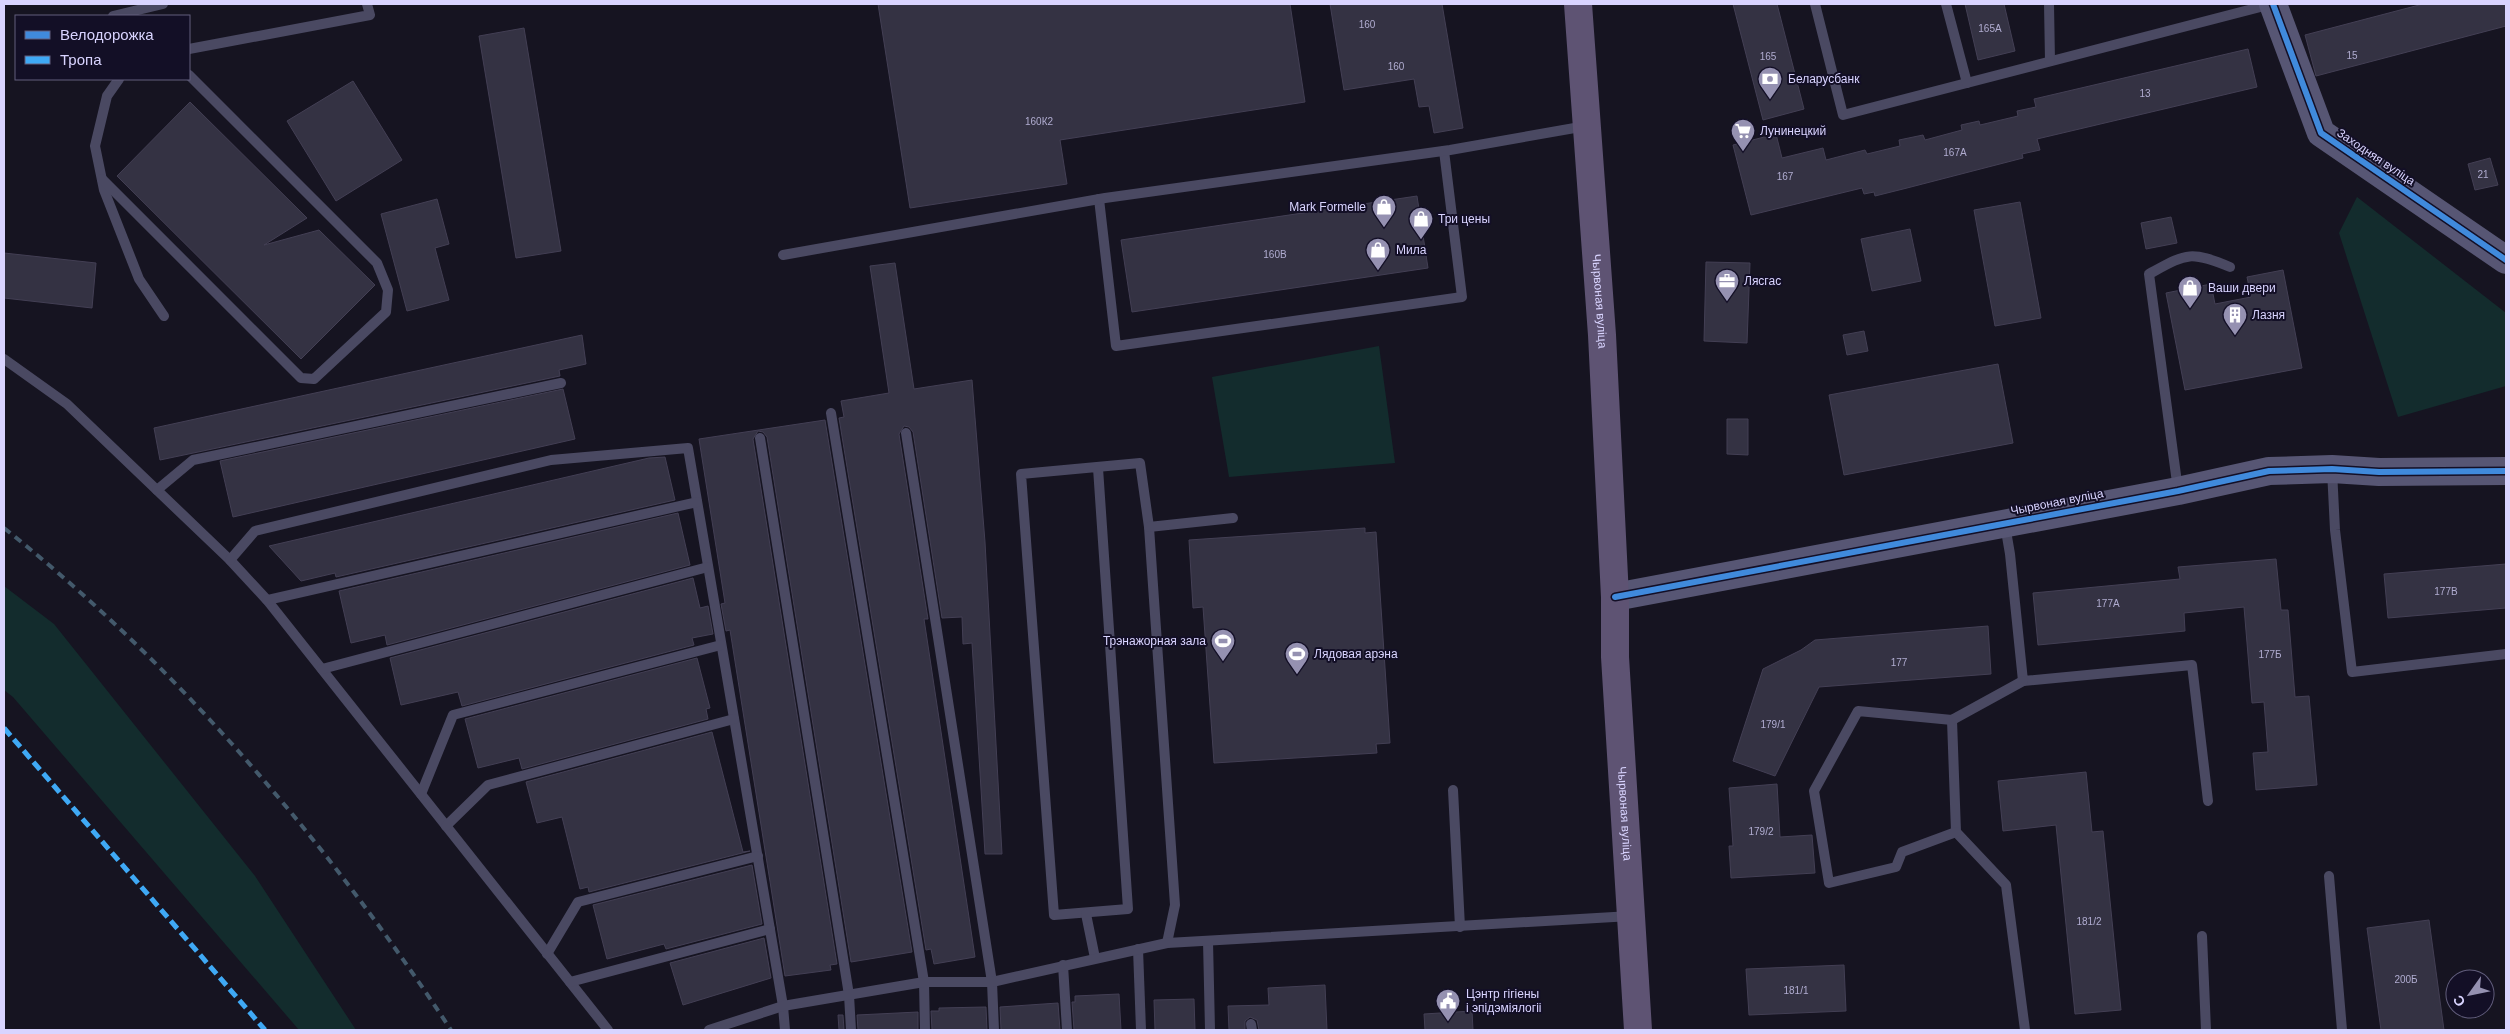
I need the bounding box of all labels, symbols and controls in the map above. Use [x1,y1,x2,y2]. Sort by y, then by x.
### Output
legend [15,15,190,80]
house number: 160 [1359,19,1376,30]
house number: 165А [1978,23,2002,34]
text: Велодорожка [60,26,154,43]
house number: 15 [2346,50,2358,61]
text: Тропа [60,51,102,68]
house number: 165 [1760,51,1777,62]
house number: 160 [1388,61,1405,72]
bank icon: Беларусбанк [1757,66,1783,100]
place label: Беларусбанк [1788,72,1860,86]
house number: 13 [2139,88,2151,99]
house number: 160К2 [1025,116,1053,127]
supermarket icon: Лунинецкий [1730,118,1756,152]
place label: Лунинецкий [1760,124,1826,138]
street label: Заходняя вуліца [2334,126,2418,188]
house number: 167А [1943,147,1967,158]
house number: 21 [2477,169,2489,180]
house number: 167 [1777,171,1794,182]
shop icon: Mark Formelle [1371,194,1397,228]
place label: Mark Formelle [1289,200,1366,214]
shop icon: Три цены [1408,206,1434,240]
place label: Три цены [1438,212,1490,226]
shop icon: Мила [1365,237,1391,271]
place label: Мила [1396,243,1427,257]
house number: 160В [1263,249,1287,260]
street label: Чырвоная вуліца [1589,254,1610,349]
office icon: Лясгас [1714,268,1740,302]
place label: Лясгас [1744,274,1781,288]
shop icon: Ваши двери [2177,275,2203,309]
place label: Ваши двери [2208,281,2276,295]
building icon: Лазня [2222,302,2248,336]
place label: Лазня [2252,308,2285,322]
street label: Чырвоная вуліца [2009,486,2105,518]
house number: 177В [2434,586,2458,597]
house number: 177А [2096,598,2120,609]
sports icon: Трэнажорная зала [1210,628,1236,662]
place label: Трэнажорная зала [1103,634,1206,648]
sports icon: Лядовая арэна [1284,641,1310,675]
place label: Лядовая арэна [1314,647,1398,661]
house number: 177Б [2258,649,2282,660]
house number: 177 [1891,657,1908,668]
house number: 179/1 [1760,719,1786,730]
street label: Чырвоная вуліца [1615,766,1635,861]
house number: 179/2 [1748,826,1774,837]
house number: 181/2 [2076,916,2102,927]
north arrow [2445,969,2495,1019]
house number: 200Б [2394,974,2418,985]
house number: 181/1 [1783,985,1809,996]
place label: Цэнтр гігіены і эпідэміялогіі [1466,987,1541,1015]
public building icon: Цэнтр гігіены і эпідэміялогіі [1435,988,1461,1022]
text: С [2450,992,2469,1010]

